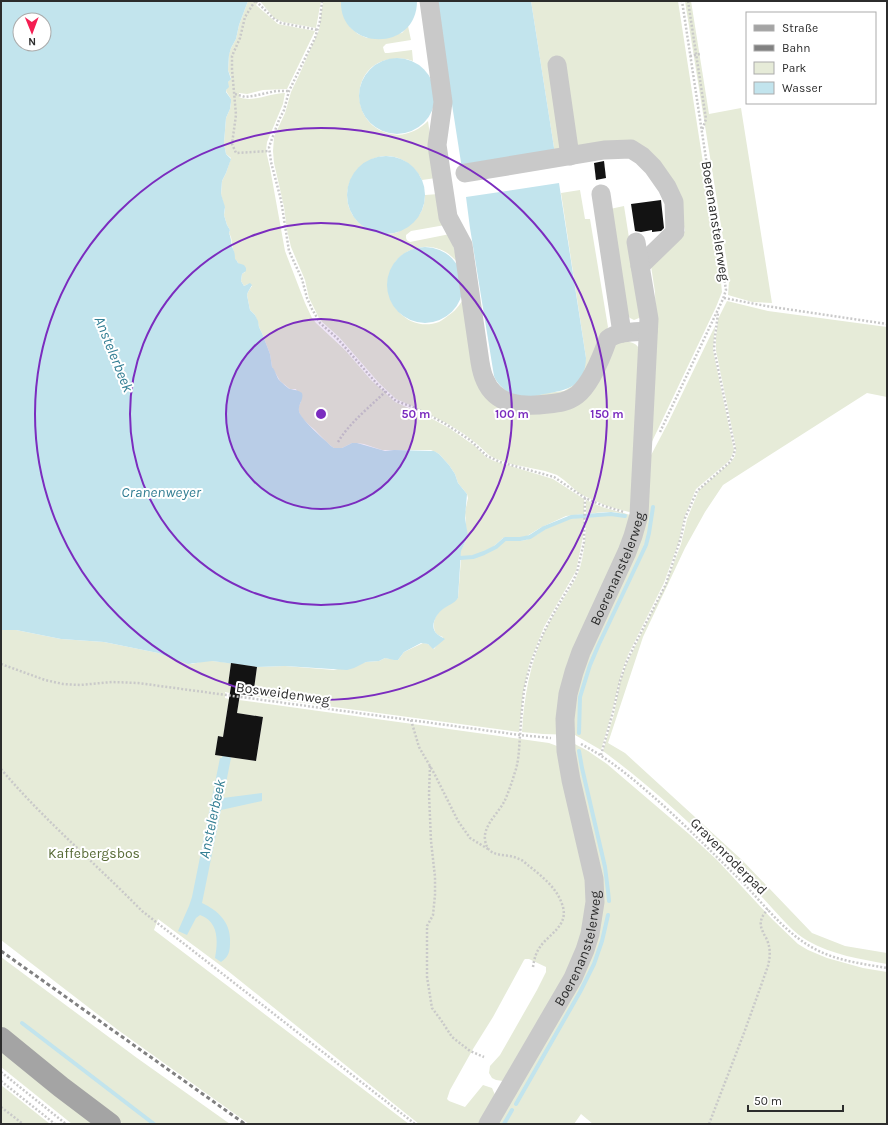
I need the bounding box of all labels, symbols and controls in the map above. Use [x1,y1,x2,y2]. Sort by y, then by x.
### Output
north arrow [12,12,52,52]
legend [746,12,876,104]
text: Straße [782,21,818,35]
text: N [28,35,36,48]
text: Bahn [782,41,811,55]
text: Park [782,61,807,75]
text: Wasser [782,81,823,95]
street label: Boerenanstelerweg [698,160,733,283]
water label: Anstelerbeek [91,313,138,395]
centre of rings [314,407,328,421]
text: 50 m [402,407,431,421]
text: 100 m [495,407,529,421]
text: 150 m [590,407,624,421]
water label: Cranenweyer [121,483,202,501]
street label: Boerenanstelerweg [586,510,649,628]
street label: Bosweidenweg [235,679,331,708]
water label: Anstelerbeek [195,777,229,860]
street label: Gravenroderpad [687,814,771,898]
park label: Kaffebergsbos [48,845,140,862]
street label: Boerenanstelerweg [551,890,604,1009]
scale bar [748,1087,843,1113]
text: 50 m [754,1094,782,1108]

